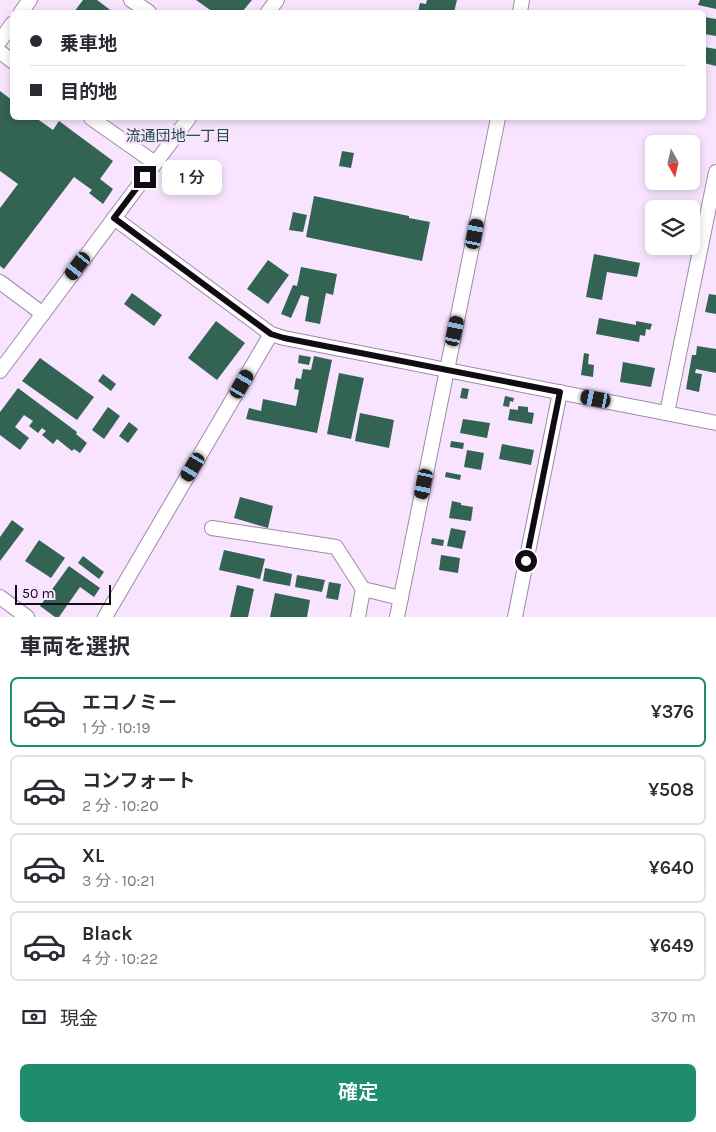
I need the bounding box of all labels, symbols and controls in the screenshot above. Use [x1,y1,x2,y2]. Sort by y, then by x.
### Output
text: 乗車地 [60,33,117,55]
text: 目的地 [60,81,117,103]
district label: 流通団地一丁目 [125,127,231,145]
north arrow [645,135,700,190]
map controls [645,135,700,255]
callout: 1 分 [162,160,222,194]
route end [134,166,156,188]
text: 1 分 [179,168,205,187]
button: layers [645,200,700,255]
car [464,218,485,250]
car [62,250,93,282]
car [444,315,465,347]
car [228,367,255,401]
car [579,389,612,409]
car [178,450,207,484]
car [413,468,434,500]
route start [515,550,537,572]
scale bar [15,582,111,605]
text: 50 m [22,585,55,602]
text: 車両を選択 [20,634,130,660]
icon: car [22,690,67,735]
text: エコノミー [82,692,177,714]
text: ¥376 [651,701,694,723]
text: 1 分 · 10:19 [82,718,151,737]
icon: car [22,768,67,813]
text: コンフォート [82,770,195,792]
text: ¥508 [648,779,694,801]
text: 2 分 · 10:20 [82,796,159,815]
text: XL [82,845,104,867]
icon: car [22,846,67,891]
text: ¥640 [649,857,694,879]
text: 3 分 · 10:21 [82,871,155,890]
text: Black [82,923,133,945]
icon: car [22,924,67,969]
text: ¥649 [649,935,694,957]
text: 4 分 · 10:22 [82,949,158,968]
icon: cash [20,1003,48,1031]
text: 370 m [651,1007,696,1026]
text: 現金 [60,1008,98,1030]
button: 確定 [20,1064,696,1122]

